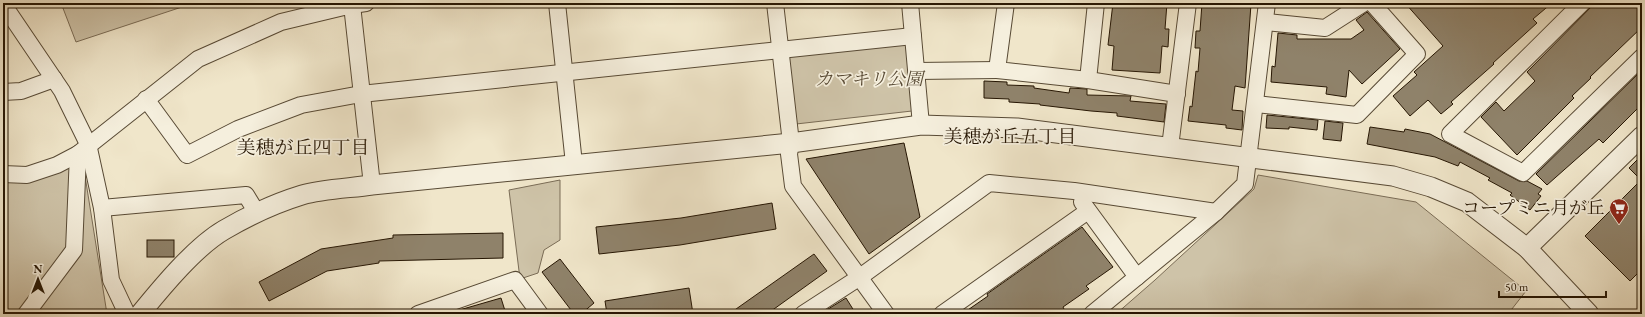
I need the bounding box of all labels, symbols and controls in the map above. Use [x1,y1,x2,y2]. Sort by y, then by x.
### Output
park label: カマキリ公園 [815,67,926,90]
district label: 美穂が丘五丁目 [943,124,1077,149]
district label: 美穂が丘四丁目 [236,135,370,160]
place label: コープミニ月が丘 [1462,196,1605,219]
supermarket icon: コープミニ月が丘 [1608,197,1630,225]
north arrow [18,259,58,299]
text: N [34,262,43,276]
scale bar [1499,273,1606,299]
text: 50 m [1505,279,1529,295]

